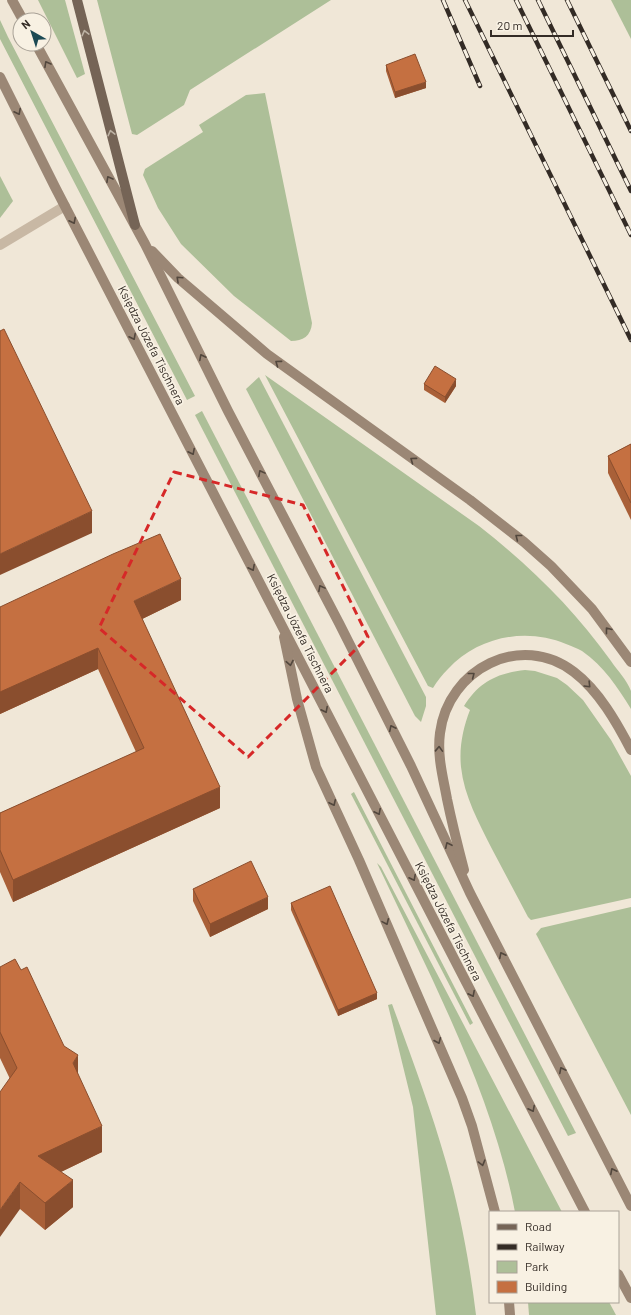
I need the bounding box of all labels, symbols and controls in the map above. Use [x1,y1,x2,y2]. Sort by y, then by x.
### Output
north arrow [12,12,52,52]
scale bar [491,12,573,38]
text: N [18,16,32,31]
text: 20 m [497,18,523,32]
one-way arrow [82,30,90,36]
one-way arrow [44,61,52,69]
one-way arrow [13,108,20,115]
one-way arrow [107,130,115,136]
one-way arrow [107,175,114,183]
one-way arrow [68,217,76,224]
one-way arrow [177,276,184,283]
street label: Księdza Józefa Tischnera [116,283,188,407]
one-way arrow [128,332,136,340]
one-way arrow [199,354,207,362]
one-way arrow [276,361,283,368]
one-way arrow [188,448,195,455]
one-way arrow [411,458,418,465]
one-way arrow [258,470,266,477]
one-way arrow [515,535,523,542]
one-way arrow [247,563,255,571]
street label: Księdza Józefa Tischnera [265,571,337,695]
one-way arrow [319,585,326,593]
one-way arrow [606,628,613,635]
one-way arrow [285,660,293,667]
one-way arrow [467,672,474,679]
one-way arrow [583,680,591,688]
one-way arrow [321,705,328,713]
one-way arrow [389,725,396,732]
one-way arrow [435,746,444,752]
one-way arrow [328,799,336,806]
one-way arrow [374,808,381,815]
one-way arrow [445,842,453,850]
street label: Księdza Józefa Tischnera [413,859,485,983]
one-way arrow [408,874,415,881]
one-way arrow [381,917,389,925]
one-way arrow [499,952,507,959]
one-way arrow [468,989,475,997]
one-way arrow [433,1037,441,1044]
one-way arrow [559,1067,566,1075]
one-way arrow [527,1105,535,1112]
one-way arrow [477,1159,486,1166]
one-way arrow [610,1168,618,1175]
legend [489,1211,619,1303]
text: Road [525,1219,552,1233]
text: Railway [525,1239,565,1253]
text: Park [525,1259,549,1273]
text: Building [525,1279,567,1293]

